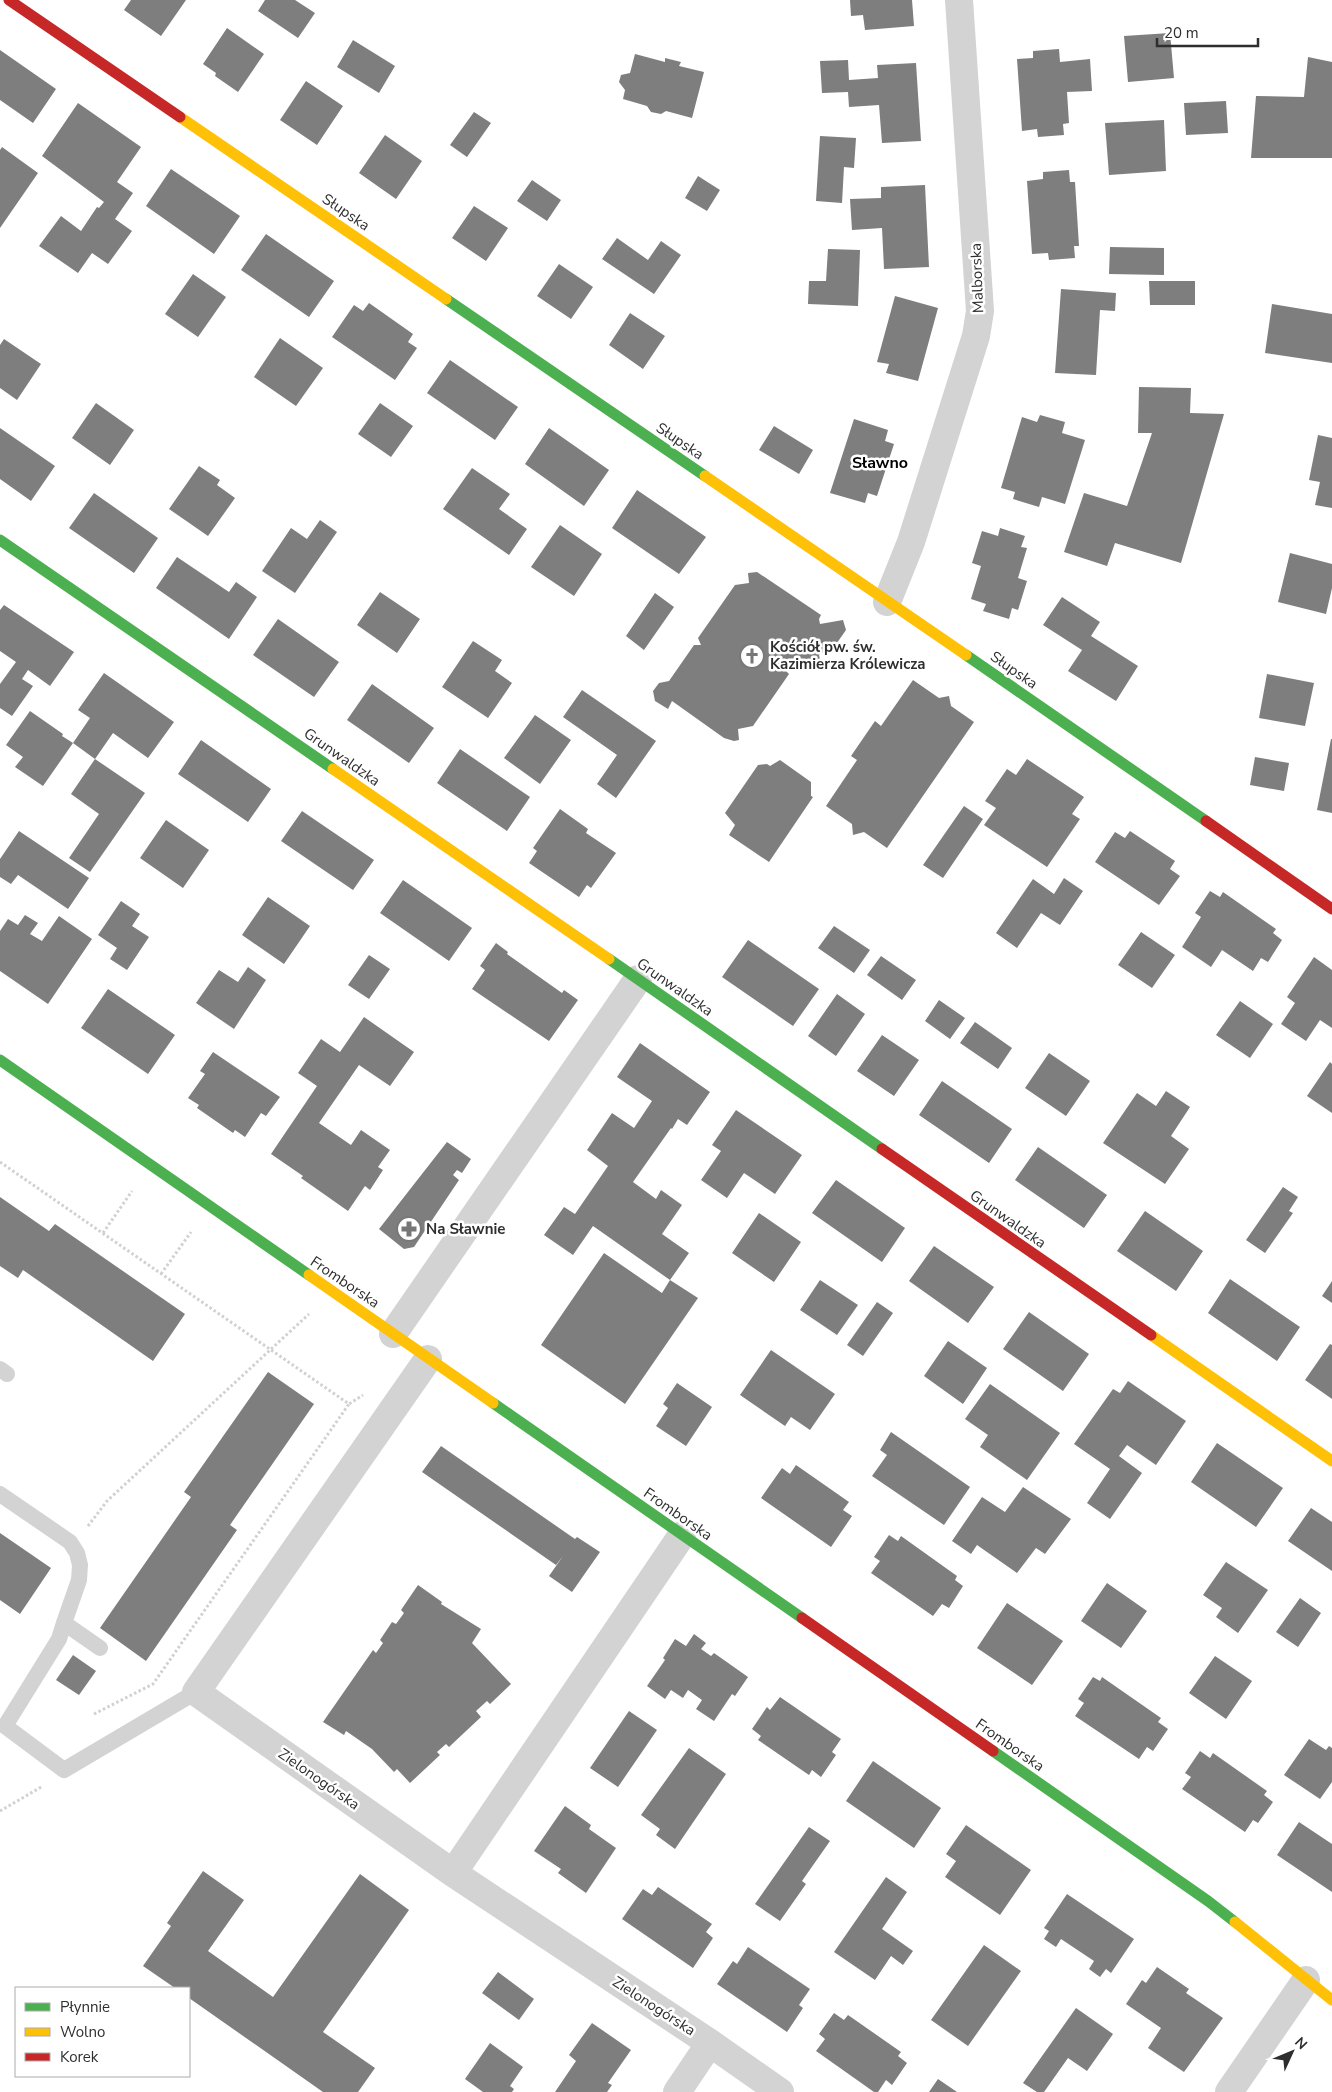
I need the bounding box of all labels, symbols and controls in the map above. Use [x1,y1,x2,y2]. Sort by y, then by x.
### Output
scale bar [1157,15,1258,47]
text: 20 m [1164,23,1199,43]
street label: Słupska [318,189,374,235]
street label: Malborska [966,243,988,313]
street label: Słupska [652,418,708,464]
district label: Sławno [852,452,908,474]
place label: Kościół pw. św. Kazimierza Królewicza [770,637,925,674]
church icon: Kościół pw. św. Kazimierza Królewicza [739,643,765,669]
street label: Słupska [986,646,1042,694]
street label: Grunwaldzka [300,723,384,791]
street label: Grunwaldzka [633,953,717,1021]
street label: Grunwaldzka [966,1185,1050,1253]
pharmacy icon: Na Sławnie [396,1216,422,1242]
place label: Na Sławnie [426,1219,505,1239]
street label: Fromborska [306,1251,384,1313]
street label: Fromborska [640,1483,716,1545]
street label: Fromborska [972,1714,1048,1776]
street label: Zielonogórska [274,1744,364,1814]
street label: Zielonogórska [609,1972,699,2040]
legend [15,1987,190,2077]
text: Płynnie [60,1997,110,2017]
text: Wolno [60,2022,105,2042]
north arrow [1267,2027,1317,2077]
text: N [1291,2033,1311,2054]
text: Korek [60,2047,99,2067]

